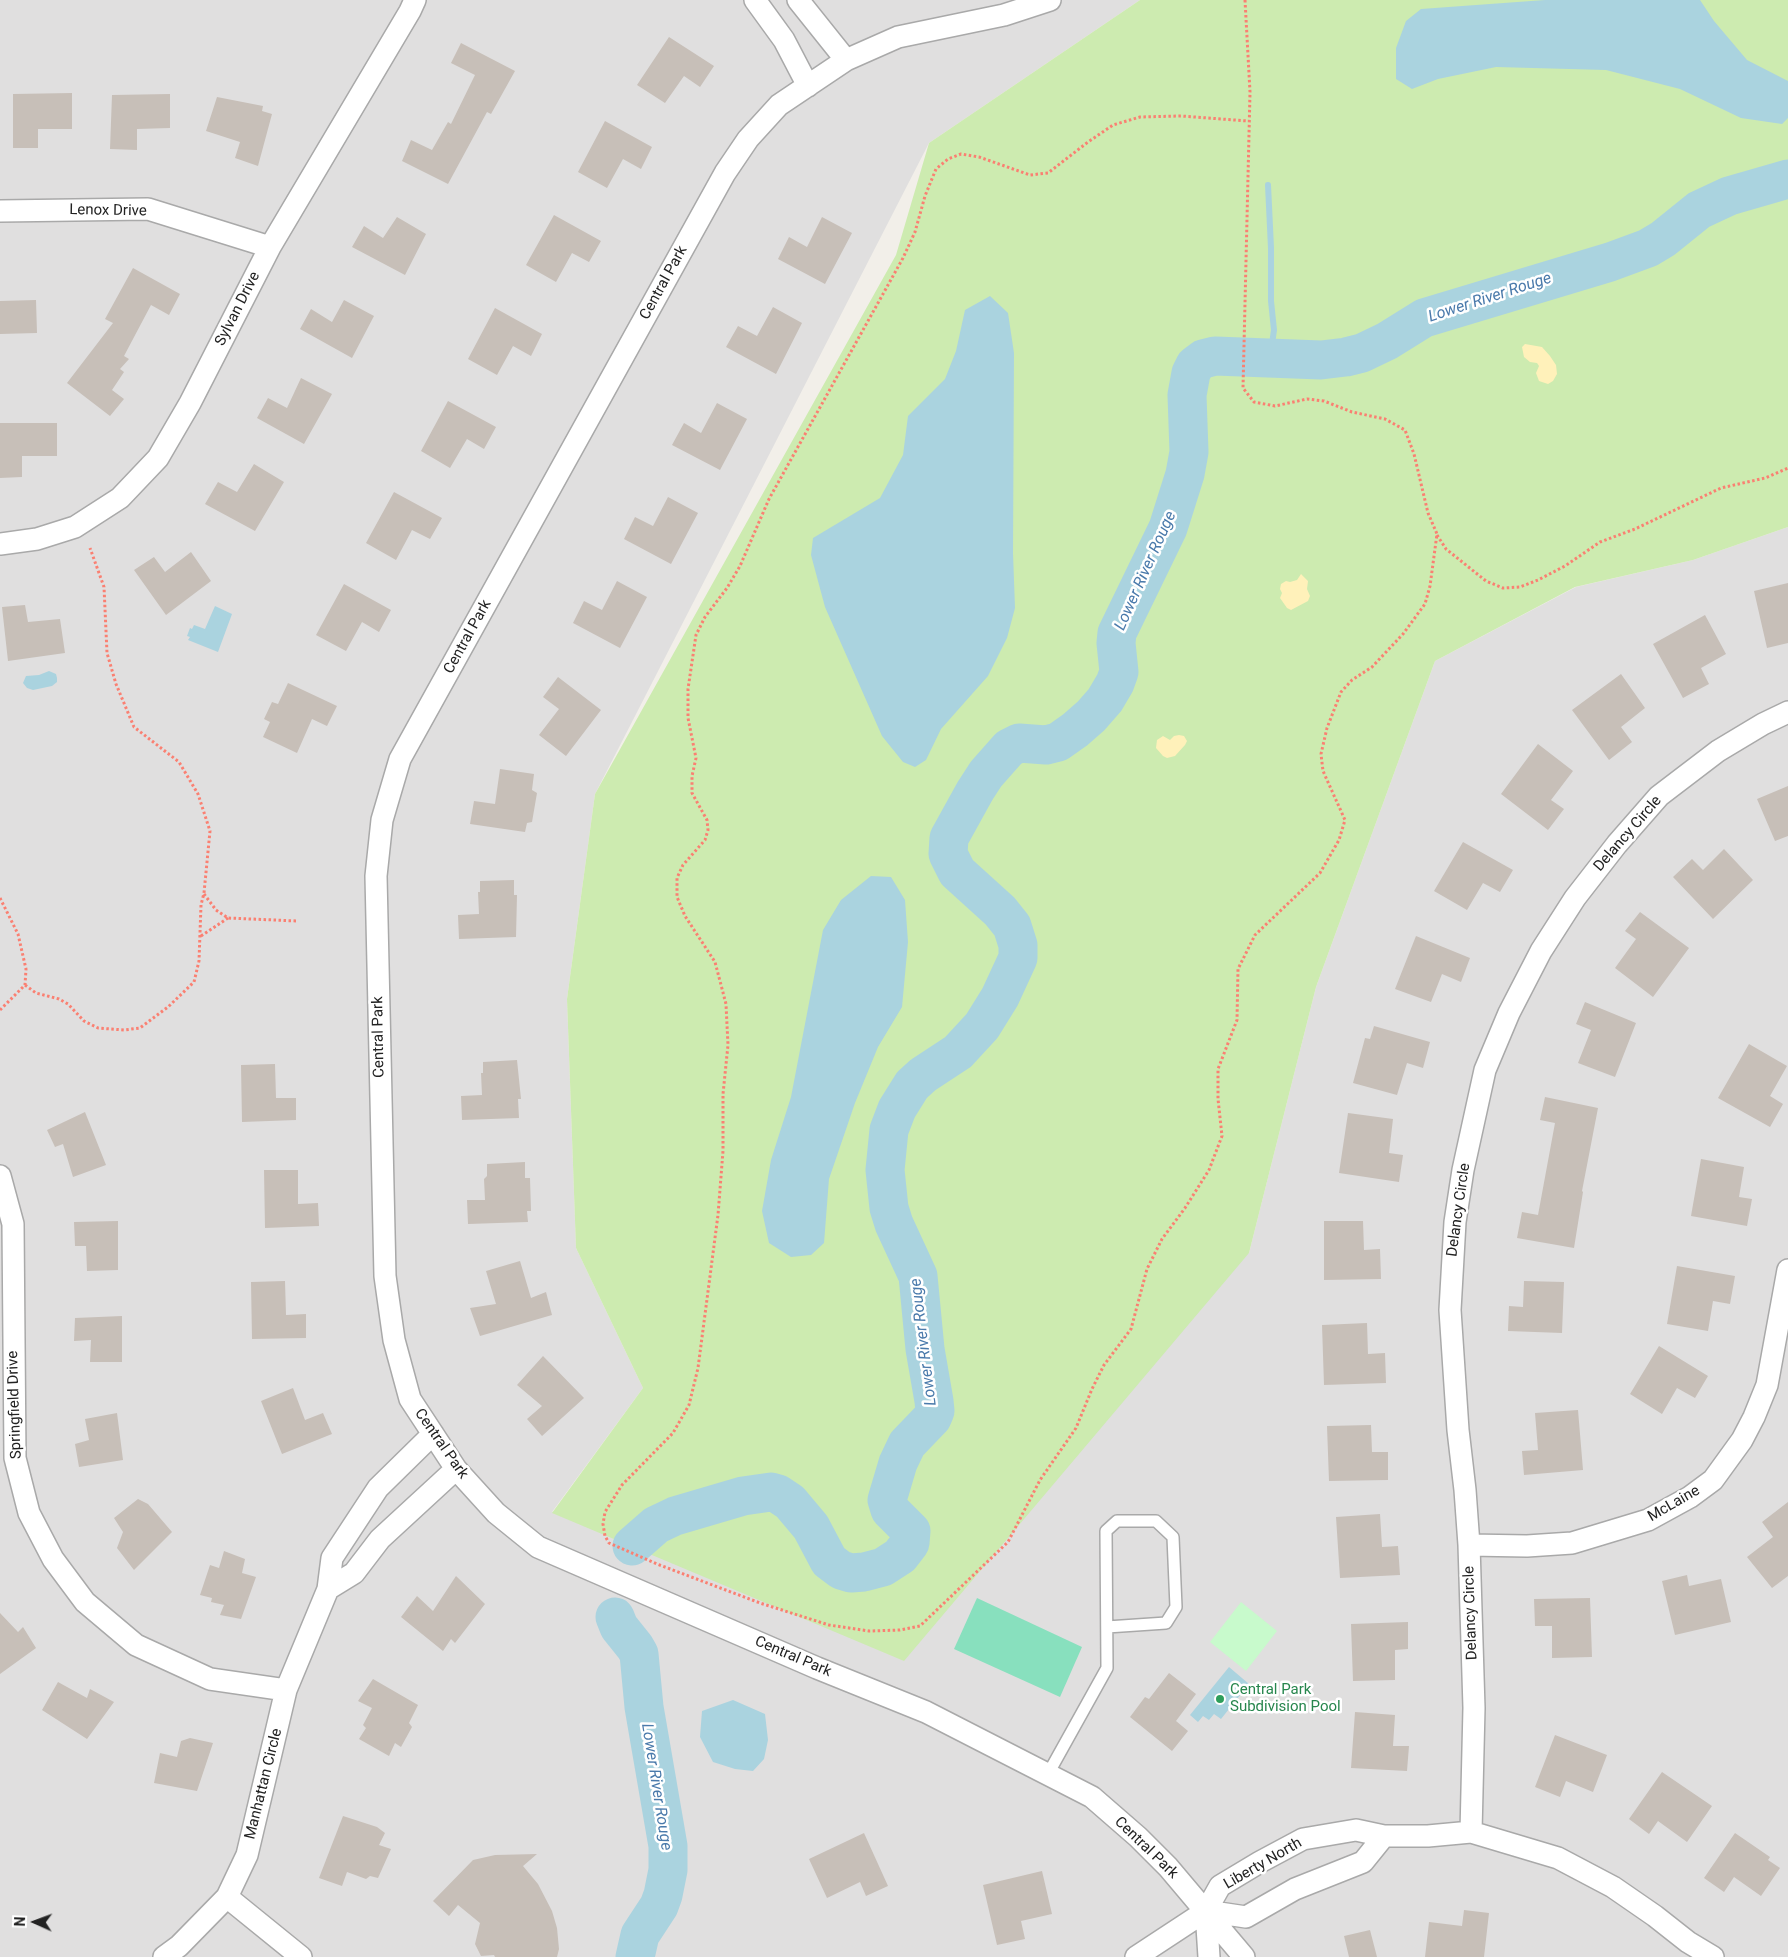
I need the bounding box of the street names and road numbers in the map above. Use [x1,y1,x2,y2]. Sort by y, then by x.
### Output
street label: Lenox Drive [69,201,147,221]
street label: Central Park [636,243,692,323]
street label: Sylvan Drive [212,269,264,349]
street label: Central Park [440,597,496,677]
street label: Delancy Circle [1590,792,1666,876]
street label: Central Park [369,996,389,1078]
street label: Delancy Circle [1444,1162,1474,1258]
street label: Springfield Drive [4,1350,26,1460]
street label: Central Park [410,1405,472,1483]
street label: McLaine [1645,1482,1703,1526]
street label: Delancy Circle [1460,1566,1482,1660]
street label: Central Park [752,1633,834,1681]
street label: Manhattan Circle [242,1727,286,1841]
street label: Central Park [1110,1813,1182,1883]
street label: Liberty North [1221,1834,1305,1894]

